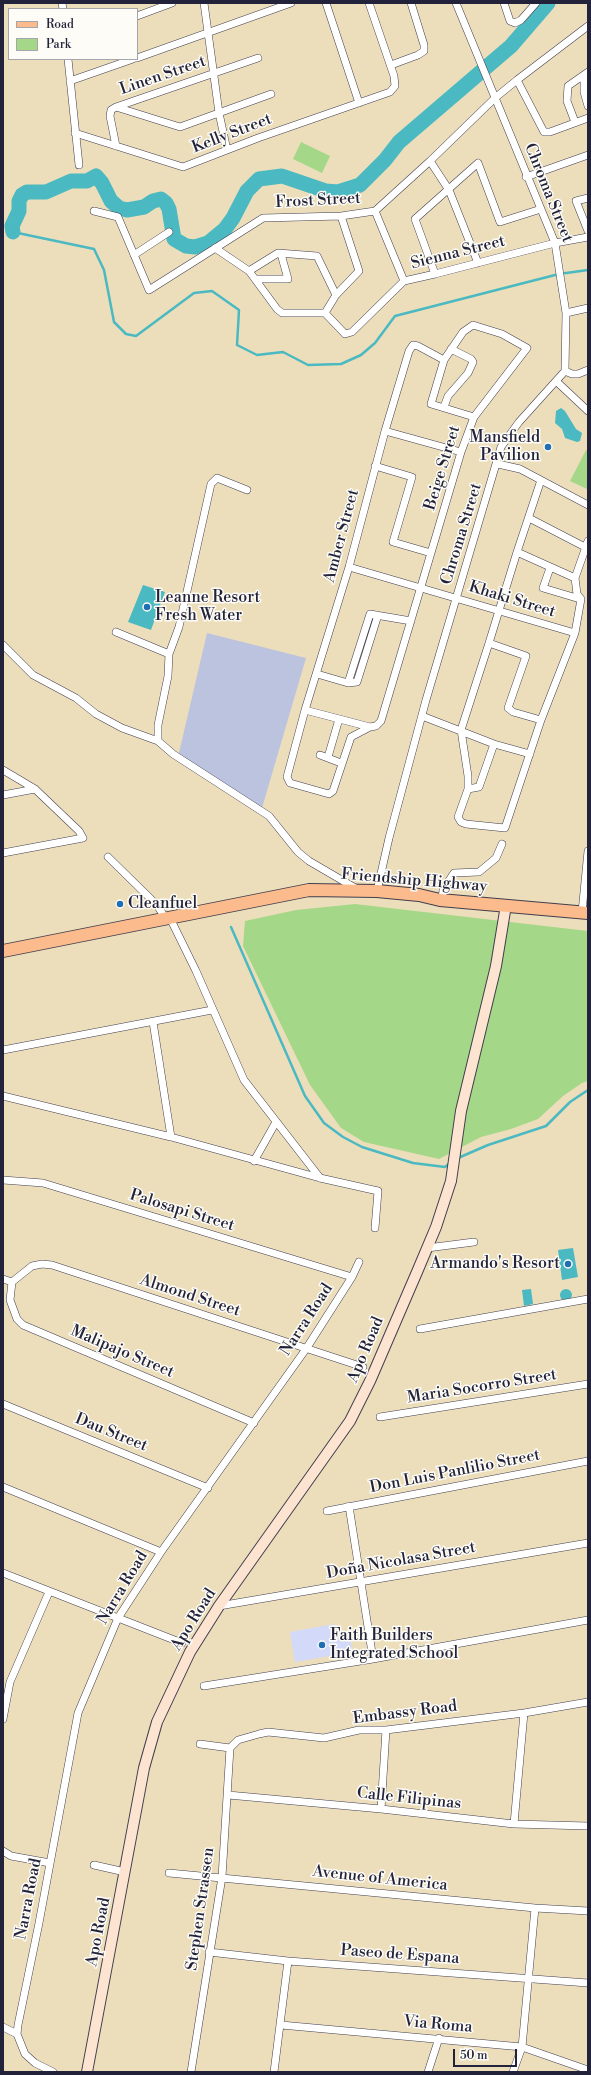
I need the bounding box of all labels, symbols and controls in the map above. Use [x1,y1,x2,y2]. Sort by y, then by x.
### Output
legend [8,8,138,60]
text: Road [46,17,74,32]
text: Park [46,37,71,52]
street label: Linen Street [117,52,209,100]
street label: Kelly Street [189,110,275,158]
street label: Chroma Street [519,141,577,245]
street label: Frost Street [275,189,361,213]
street label: Sienna Street [409,232,507,274]
street label: Beige Street [421,423,465,513]
place label: Mansfield Pavilion [470,428,540,466]
marker: Mansfield Pavilion [543,442,553,452]
street label: Chroma Street [437,481,487,587]
street label: Amber Street [320,487,364,585]
street label: Khaki Street [466,578,558,622]
place label: Leanne Resort Fresh Water [155,588,260,626]
marker: Leanne Resort Fresh Water [142,602,152,612]
street label: Friendship Highway [340,865,488,897]
place label: Cleanfuel [128,894,197,914]
marker: Cleanfuel [115,899,125,909]
street label: Palosapi Street [127,1186,237,1236]
place label: Armando's Resort [430,1254,560,1274]
marker: Armando's Resort [563,1259,573,1269]
street label: Almond Street [138,1271,242,1321]
street label: Narra Road [277,1280,337,1360]
street label: Apo Road [344,1314,388,1386]
street label: Malipajo Street [67,1322,177,1382]
street label: Maria Socorro Street [406,1366,558,1408]
street label: Dau Street [72,1410,150,1456]
street label: Don Luis Panlilio Street [368,1446,542,1498]
street label: Doña Nicolasa Street [325,1538,477,1584]
street label: Narra Road [94,1548,152,1628]
street label: Apo Road [167,1585,221,1655]
place label: Faith Builders Integrated School [330,1626,458,1664]
marker: Faith Builders Integrated School [317,1640,327,1650]
street label: Embassy Road [352,1697,458,1729]
street label: Calle Filipinas [356,1784,462,1814]
street label: Stephen Strassen [183,1846,219,1972]
street label: Narra Road [12,1857,46,1941]
street label: Avenue of America [312,1862,448,1896]
street label: Apo Road [83,1896,115,1968]
street label: Paseo de Espana [340,1941,460,1969]
street label: Via Roma [403,2012,473,2038]
scale bar [455,2041,519,2067]
text: 50 m [460,2048,488,2063]

